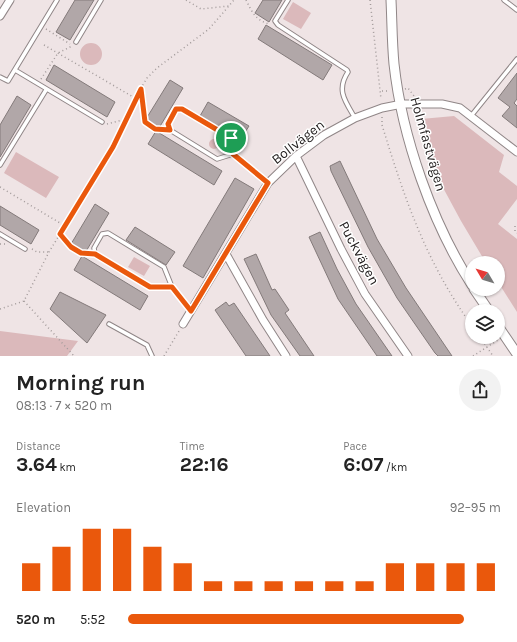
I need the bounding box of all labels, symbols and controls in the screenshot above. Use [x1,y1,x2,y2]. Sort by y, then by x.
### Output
street label: Holmfastvägen [406,95,450,193]
street label: Bollvägen [268,116,328,168]
pin [214,121,248,155]
icon: arrive [220,127,242,149]
street label: Puckvägen [335,218,383,288]
north arrow [465,256,505,296]
map controls [465,256,505,344]
button: layers [465,304,505,344]
button: share [459,369,501,411]
text: Morning run [16,370,145,396]
text: 08:13 · 7 × 520 m [16,398,112,413]
text: Distance [16,440,60,453]
text: Time [180,440,204,453]
text: Pace [343,440,367,453]
text: 3.64 [16,453,57,476]
text: 22:16 [180,453,229,476]
text: 6:07 [343,453,383,476]
text: km [57,461,76,474]
text: /km [383,461,407,474]
text: Elevation [16,500,71,515]
text: 92–95 m [450,500,501,515]
text: 520 m [16,612,55,627]
text: 5:52 [80,612,105,627]

